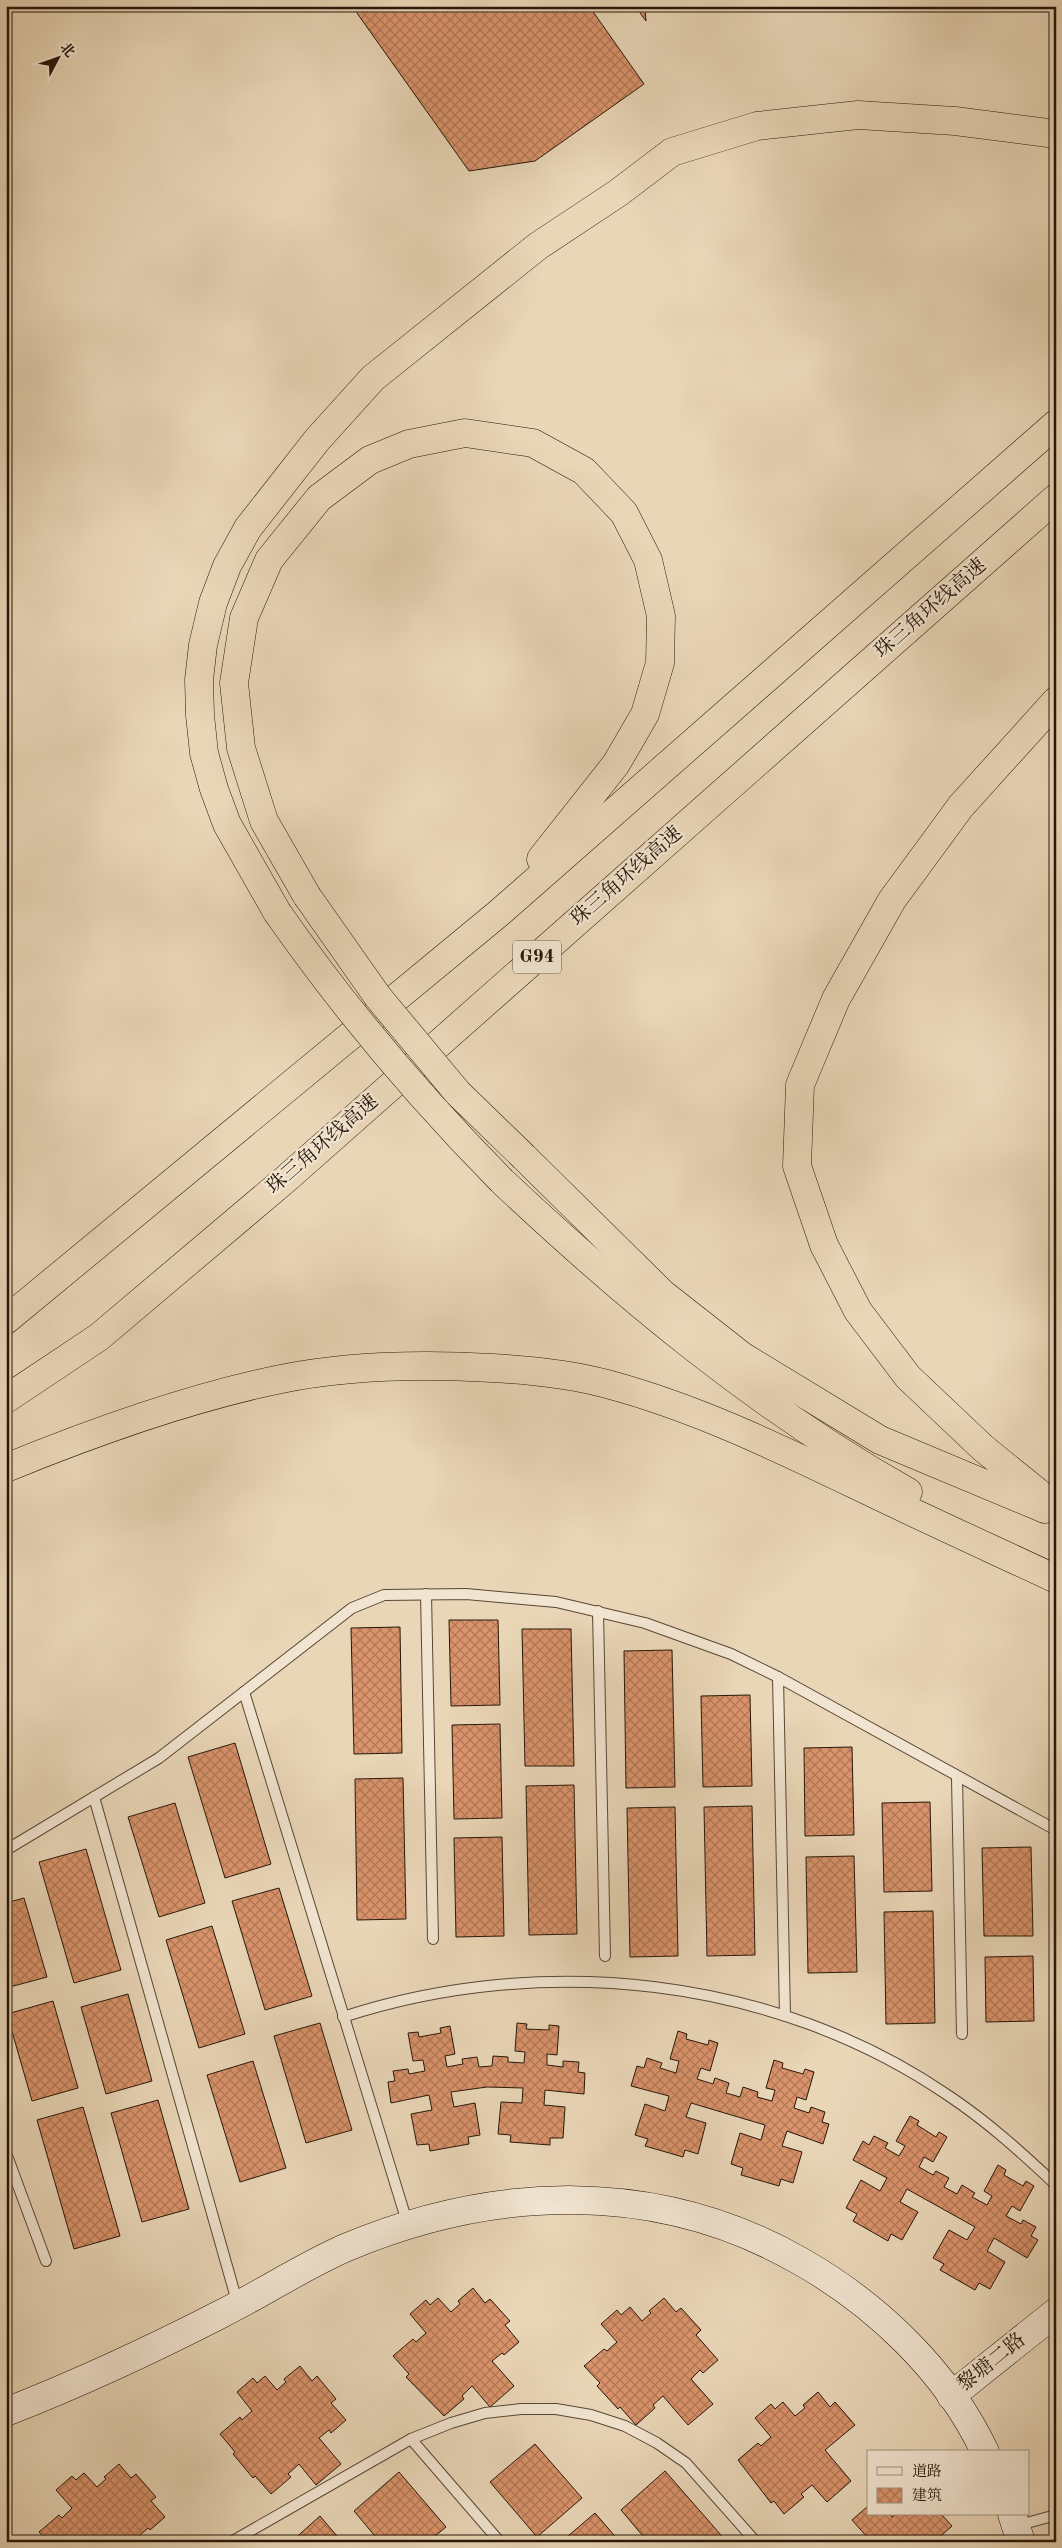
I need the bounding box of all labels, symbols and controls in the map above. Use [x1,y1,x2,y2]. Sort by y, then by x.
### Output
north arrow [32,32,82,82]
text: 北 [57,40,78,60]
street label: 珠三角环线高速 [870,554,990,662]
street label: 珠三角环线高速 [566,822,686,930]
road number: G94 [513,940,561,974]
street label: 珠三角环线高速 [262,1090,382,1198]
street label: 黎塘二路 [953,2329,1029,2396]
legend [867,2450,1030,2516]
text: 道路 [912,2463,942,2480]
text: 建筑 [912,2487,942,2504]

